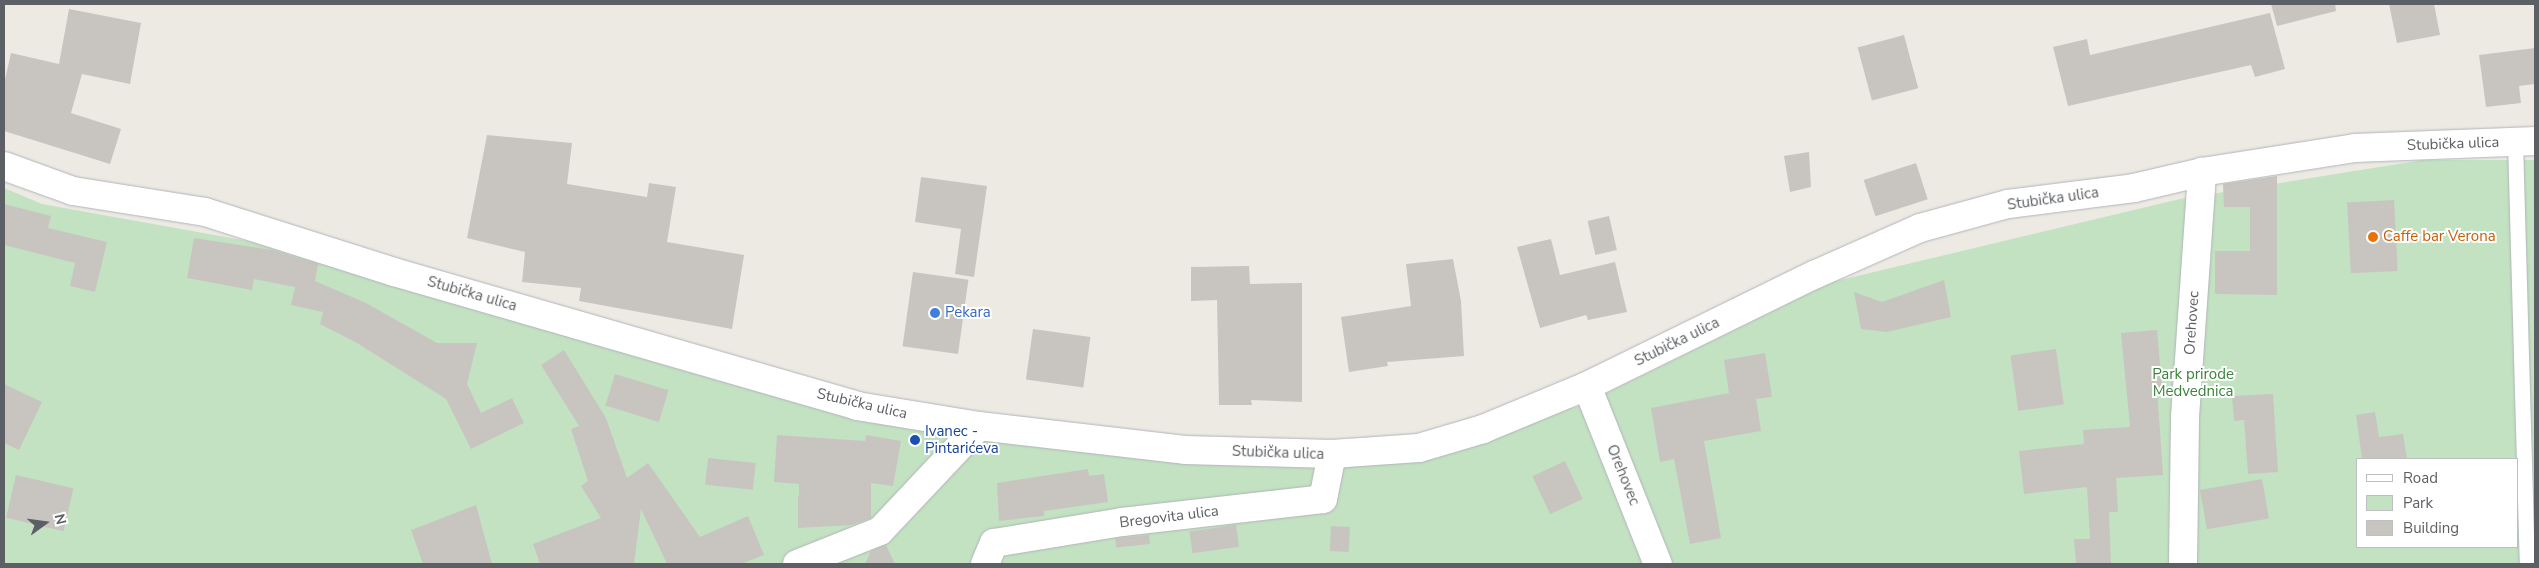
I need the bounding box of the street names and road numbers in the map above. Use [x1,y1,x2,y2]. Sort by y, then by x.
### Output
street label: Stubička ulica [2406,133,2500,155]
street label: Stubička ulica [2006,184,2100,214]
street label: Stubička ulica [425,273,519,315]
street label: Orehovec [2181,290,2203,356]
street label: Stubička ulica [1632,314,1722,370]
street label: Stubička ulica [815,385,909,423]
street label: Stubička ulica [1231,442,1325,464]
street label: Orehovec [1603,442,1643,508]
street label: Bregovita ulica [1118,502,1220,532]

